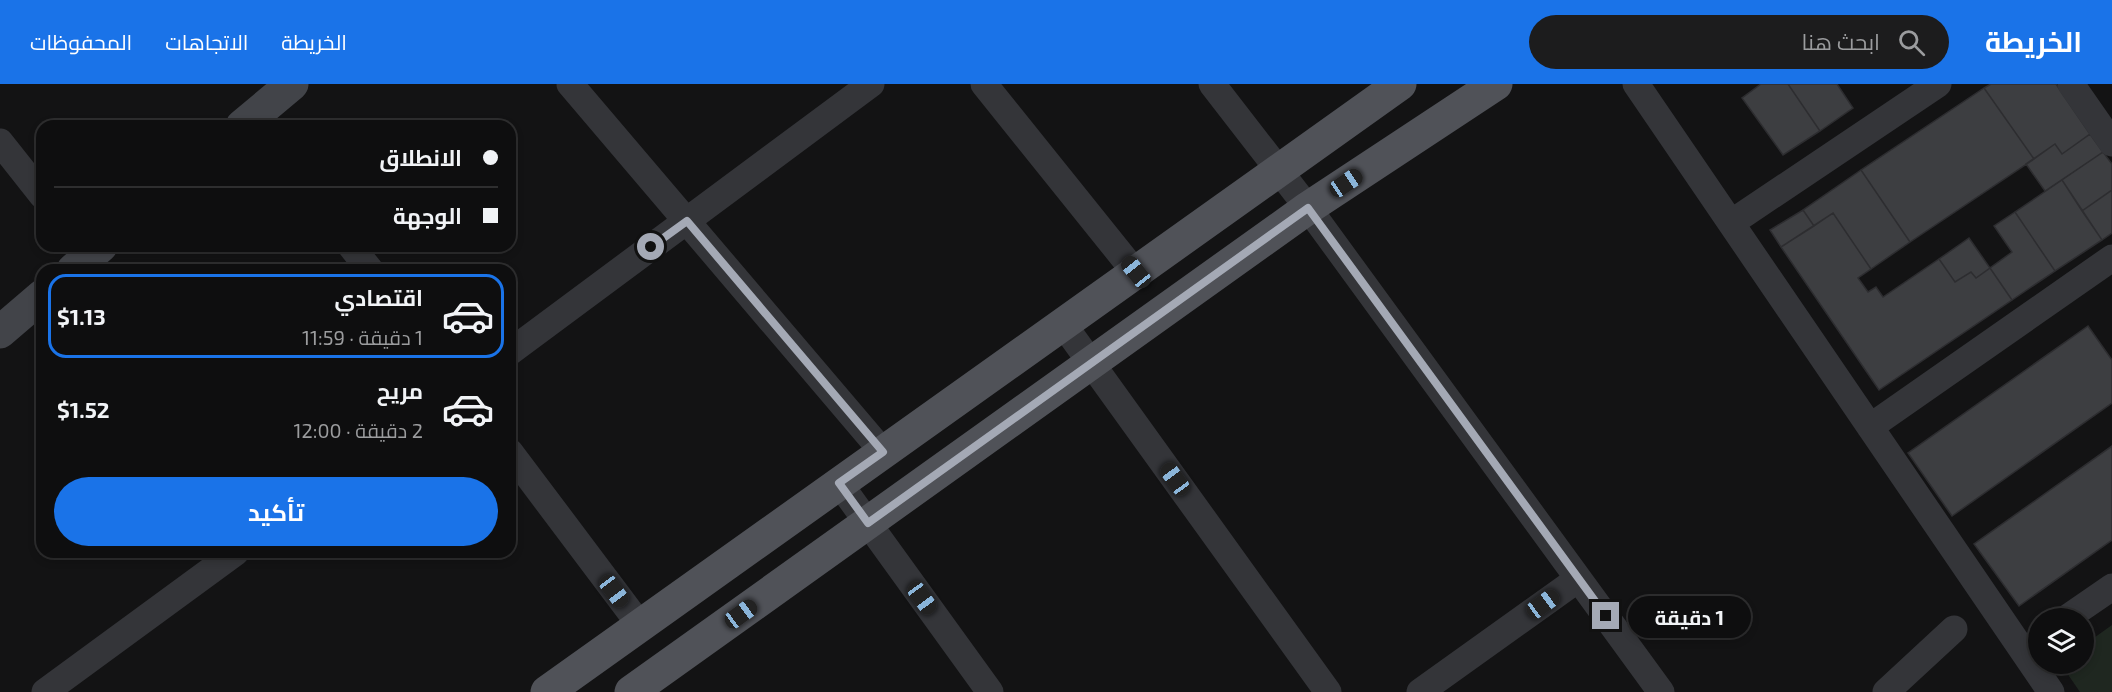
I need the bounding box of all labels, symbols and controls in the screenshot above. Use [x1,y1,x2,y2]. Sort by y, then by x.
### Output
search box [1529,15,1949,69]
text: الخريطة [1985,24,2082,58]
icon: search [1895,26,1928,59]
text: ابحث هنا [1802,28,1880,54]
text: المحفوظات [30,29,132,54]
text: الاتجاهات [165,29,248,54]
text: الخريطة [281,29,347,54]
text: الانطلاق [379,144,462,170]
car [1326,165,1366,201]
text: الوجهة [393,202,462,228]
route start [637,233,664,260]
car [1118,252,1154,292]
text: اقتصادي [334,284,423,310]
icon: car [441,289,495,343]
text: $1.13 [57,303,106,329]
text: 1 دقيقة · 11:59 [302,325,423,349]
text: مريح [377,377,423,403]
icon: car [441,382,495,436]
text: $1.52 [57,396,110,422]
text: 2 دقيقة · 12:00 [294,418,423,442]
car [1157,459,1193,499]
button: تأكيد [54,477,498,546]
car [596,571,632,611]
car [904,578,940,618]
car [1523,586,1563,622]
callout: 1 دقيقة [1627,595,1750,637]
car [721,596,761,632]
route end [1592,602,1619,629]
text: 1 دقيقة [1655,605,1724,629]
map controls [2028,608,2094,674]
button: layers [2028,608,2094,674]

